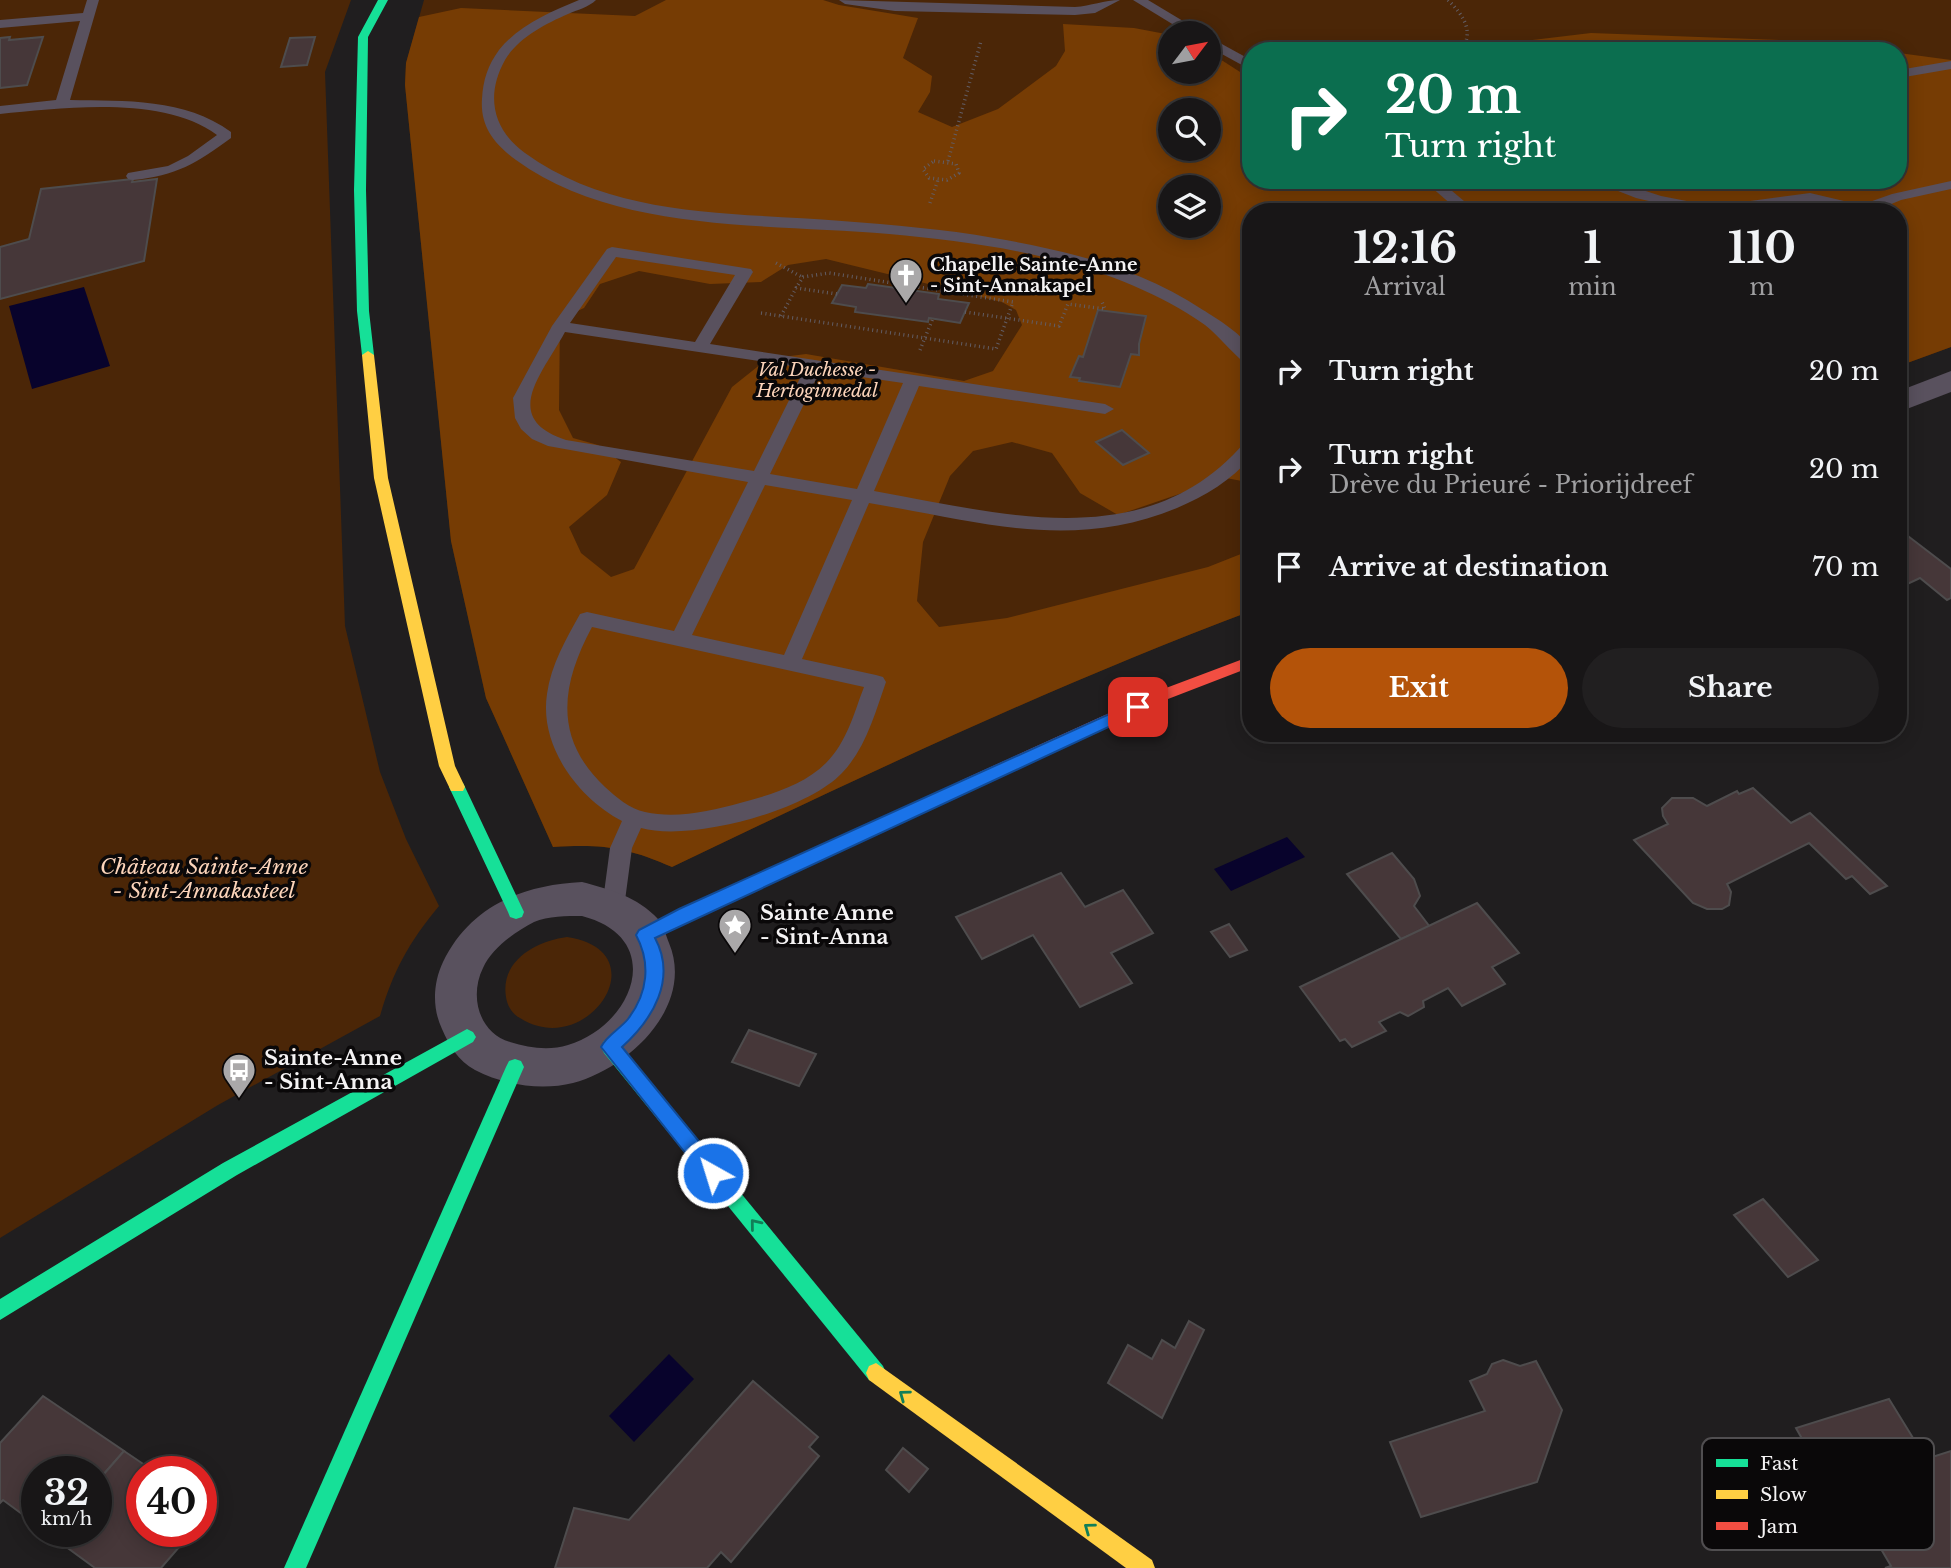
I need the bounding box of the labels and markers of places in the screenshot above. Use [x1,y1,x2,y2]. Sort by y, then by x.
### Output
place label: Chapelle Sainte-Anne - Sint-Annakapel [930,254,1138,297]
church icon: Chapelle Sainte-Anne - Sint-Annakapel [887,256,925,305]
pin [1108,677,1168,737]
place label: Sainte Anne - Sint-Anna [760,900,894,950]
place icon: Sainte Anne - Sint-Anna [716,906,754,955]
place label: Sainte-Anne - Sint-Anna [264,1045,402,1095]
bus stop icon: Sainte-Anne - Sint-Anna [220,1051,258,1100]

